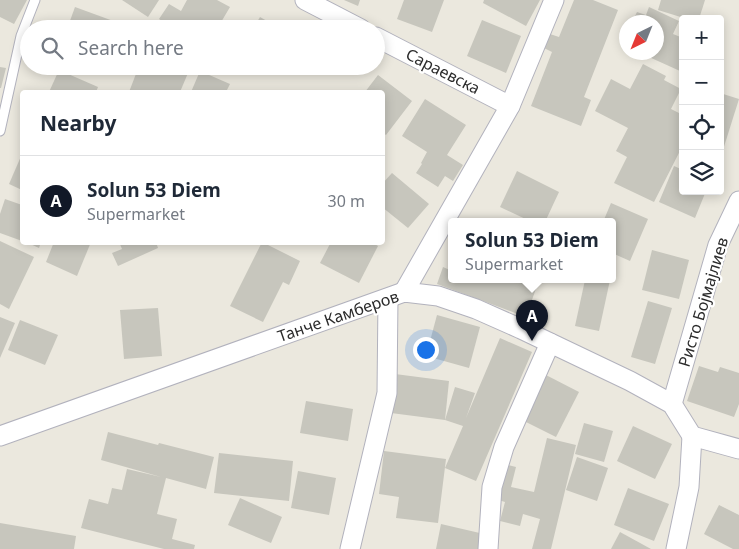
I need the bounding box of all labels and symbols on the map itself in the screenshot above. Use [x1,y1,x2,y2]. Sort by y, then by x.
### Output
north arrow [619,15,664,60]
street label: Сараевска [402,43,484,99]
street label: Ристо Бојмајлиев [673,235,733,369]
street label: Танче Камберов [274,285,402,347]
pin: A [516,300,548,341]
your location [413,337,439,363]

